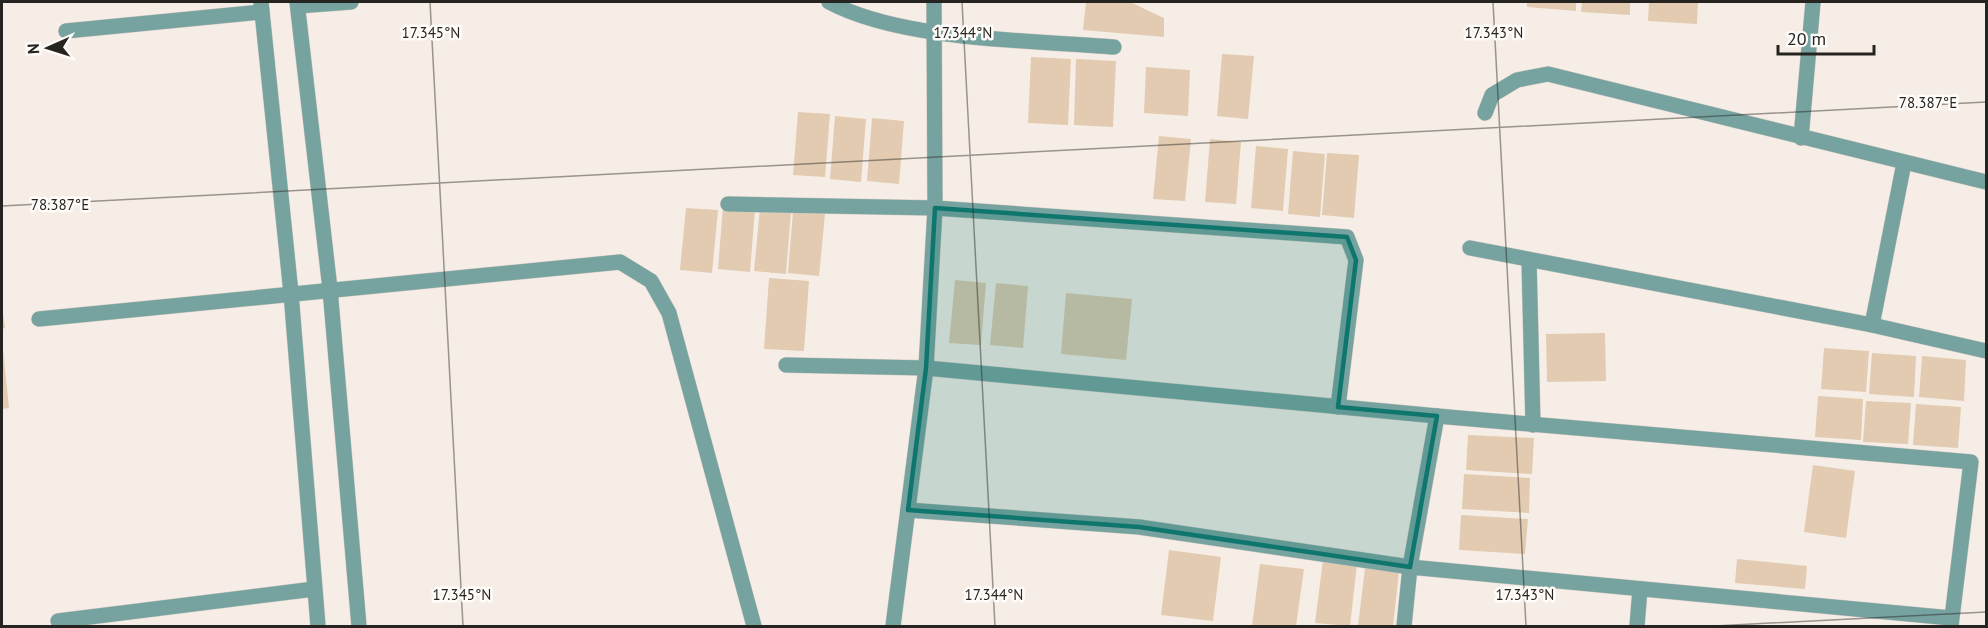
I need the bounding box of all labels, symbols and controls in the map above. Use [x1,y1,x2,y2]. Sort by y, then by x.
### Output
north arrow [18,18,78,78]
scale bar [1778,18,1874,56]
text: 17.345°N [402,23,460,42]
text: 17.344°N [934,23,992,42]
text: 17.343°N [1465,23,1523,42]
text: 20 m [1787,27,1826,50]
text: N [23,43,43,55]
text: 78.387°E [1899,93,1957,112]
text: 78.387°E [31,195,89,214]
text: 17.345°N [433,585,491,604]
text: 17.344°N [965,585,1023,604]
text: 17.343°N [1496,585,1554,604]

